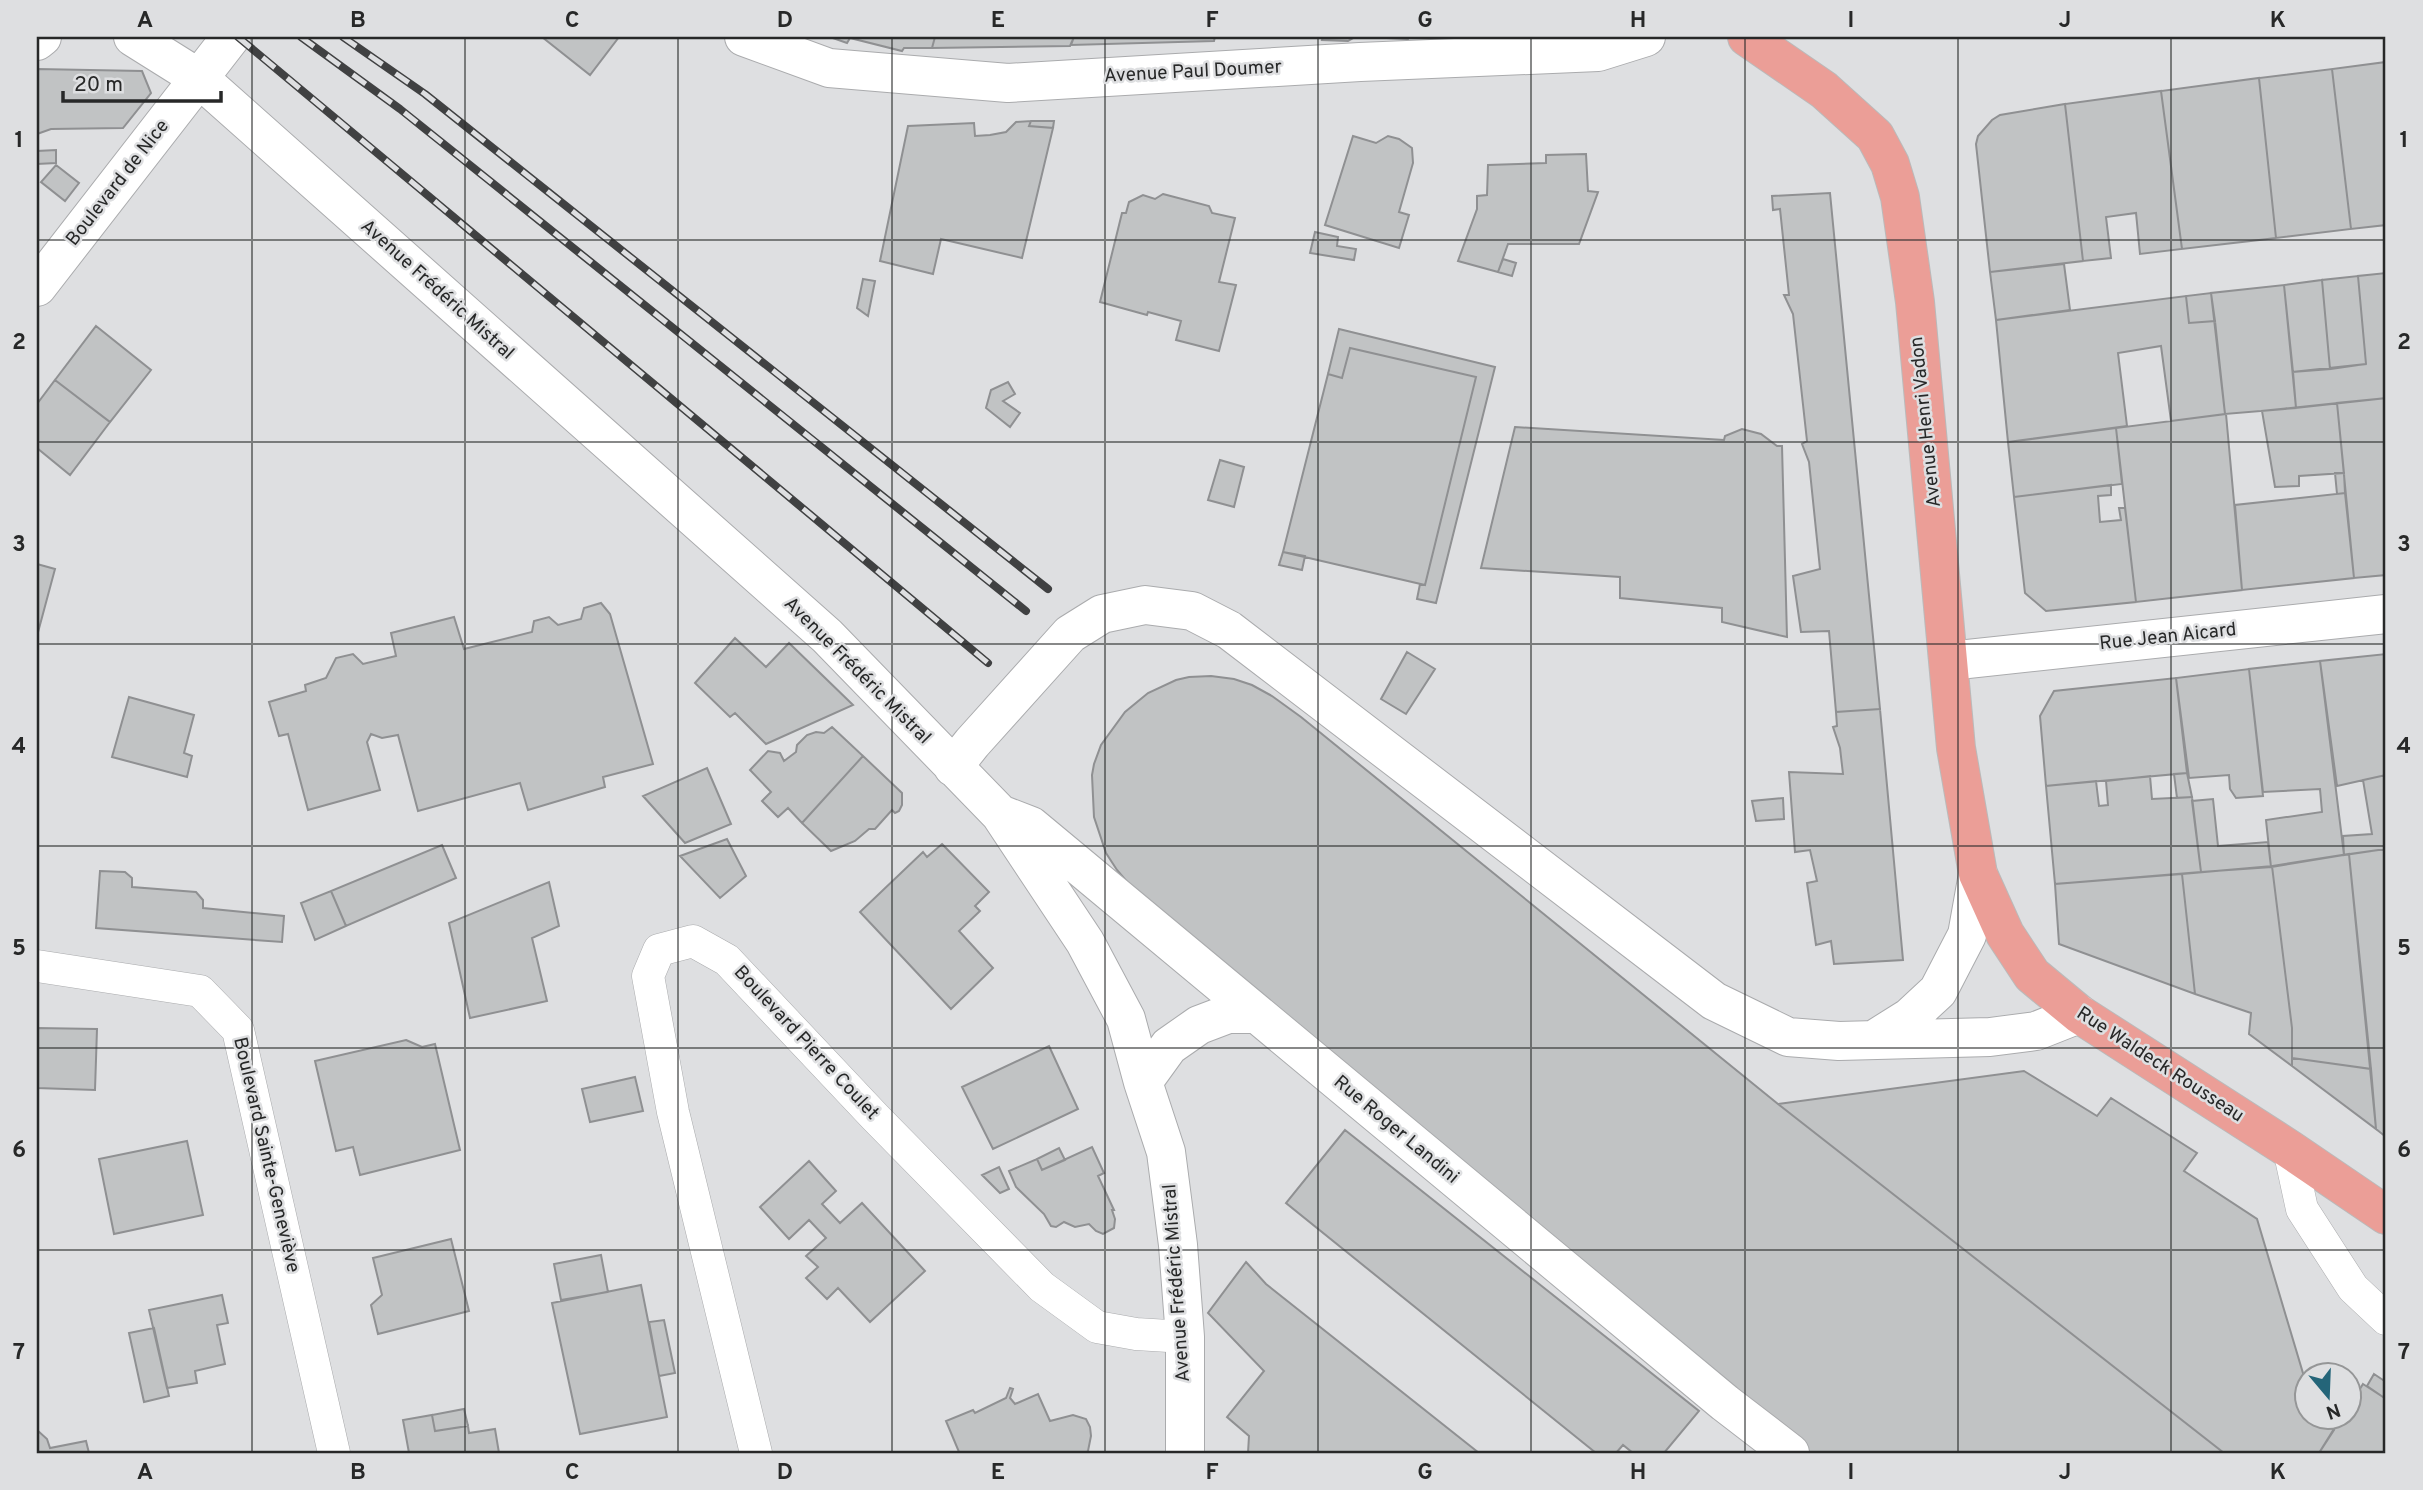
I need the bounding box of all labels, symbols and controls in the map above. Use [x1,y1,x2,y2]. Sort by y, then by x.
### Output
text: A [137,7,153,36]
text: B [350,7,366,36]
text: C [565,7,579,36]
text: D [777,7,793,36]
text: E [991,7,1005,36]
text: F [1205,7,1219,36]
text: G [1417,7,1433,36]
text: H [1630,7,1646,36]
text: I [1848,7,1854,36]
text: J [2059,7,2071,36]
text: K [2270,7,2286,36]
street label: Avenue Paul Doumer [1103,55,1283,89]
scale bar [63,60,220,104]
text: 20 m [74,72,123,99]
street label: Boulevard de Nice [61,115,175,251]
text: 1 [14,127,24,156]
text: 1 [2399,127,2409,156]
street label: Avenue Frédéric Mistral [355,215,519,365]
text: 2 [12,329,26,358]
text: 2 [2397,329,2411,358]
street label: Avenue Henri Vadon [1905,335,1947,509]
text: 3 [12,531,26,560]
text: 3 [2397,531,2411,560]
street label: Avenue Frédéric Mistral [778,592,936,750]
street label: Rue Jean Aicard [2098,618,2238,656]
text: 4 [12,733,26,762]
text: 4 [2397,733,2411,762]
text: 5 [12,935,26,964]
text: 5 [2397,935,2411,964]
street label: Boulevard Pierre Coulet [728,961,884,1125]
street label: Rue Waldeck Rousseau [2072,1002,2248,1128]
street label: Boulevard Sainte-Geneviève [227,1035,305,1275]
street label: Rue Roger Landini [1328,1071,1464,1189]
text: 6 [12,1137,26,1166]
text: 6 [2397,1137,2411,1166]
street label: Avenue Frédéric Mistral [1158,1183,1196,1383]
text: 7 [13,1339,25,1368]
text: 7 [2398,1339,2410,1368]
north arrow [2294,1360,2364,1430]
text: N [2323,1397,2343,1424]
text: A [137,1459,153,1488]
text: B [350,1459,366,1488]
text: C [565,1459,579,1488]
text: D [777,1459,793,1488]
text: E [991,1459,1005,1488]
text: F [1205,1459,1219,1488]
text: G [1417,1459,1433,1488]
text: H [1630,1459,1646,1488]
text: I [1848,1459,1854,1488]
text: J [2059,1459,2071,1488]
text: K [2270,1459,2286,1488]

